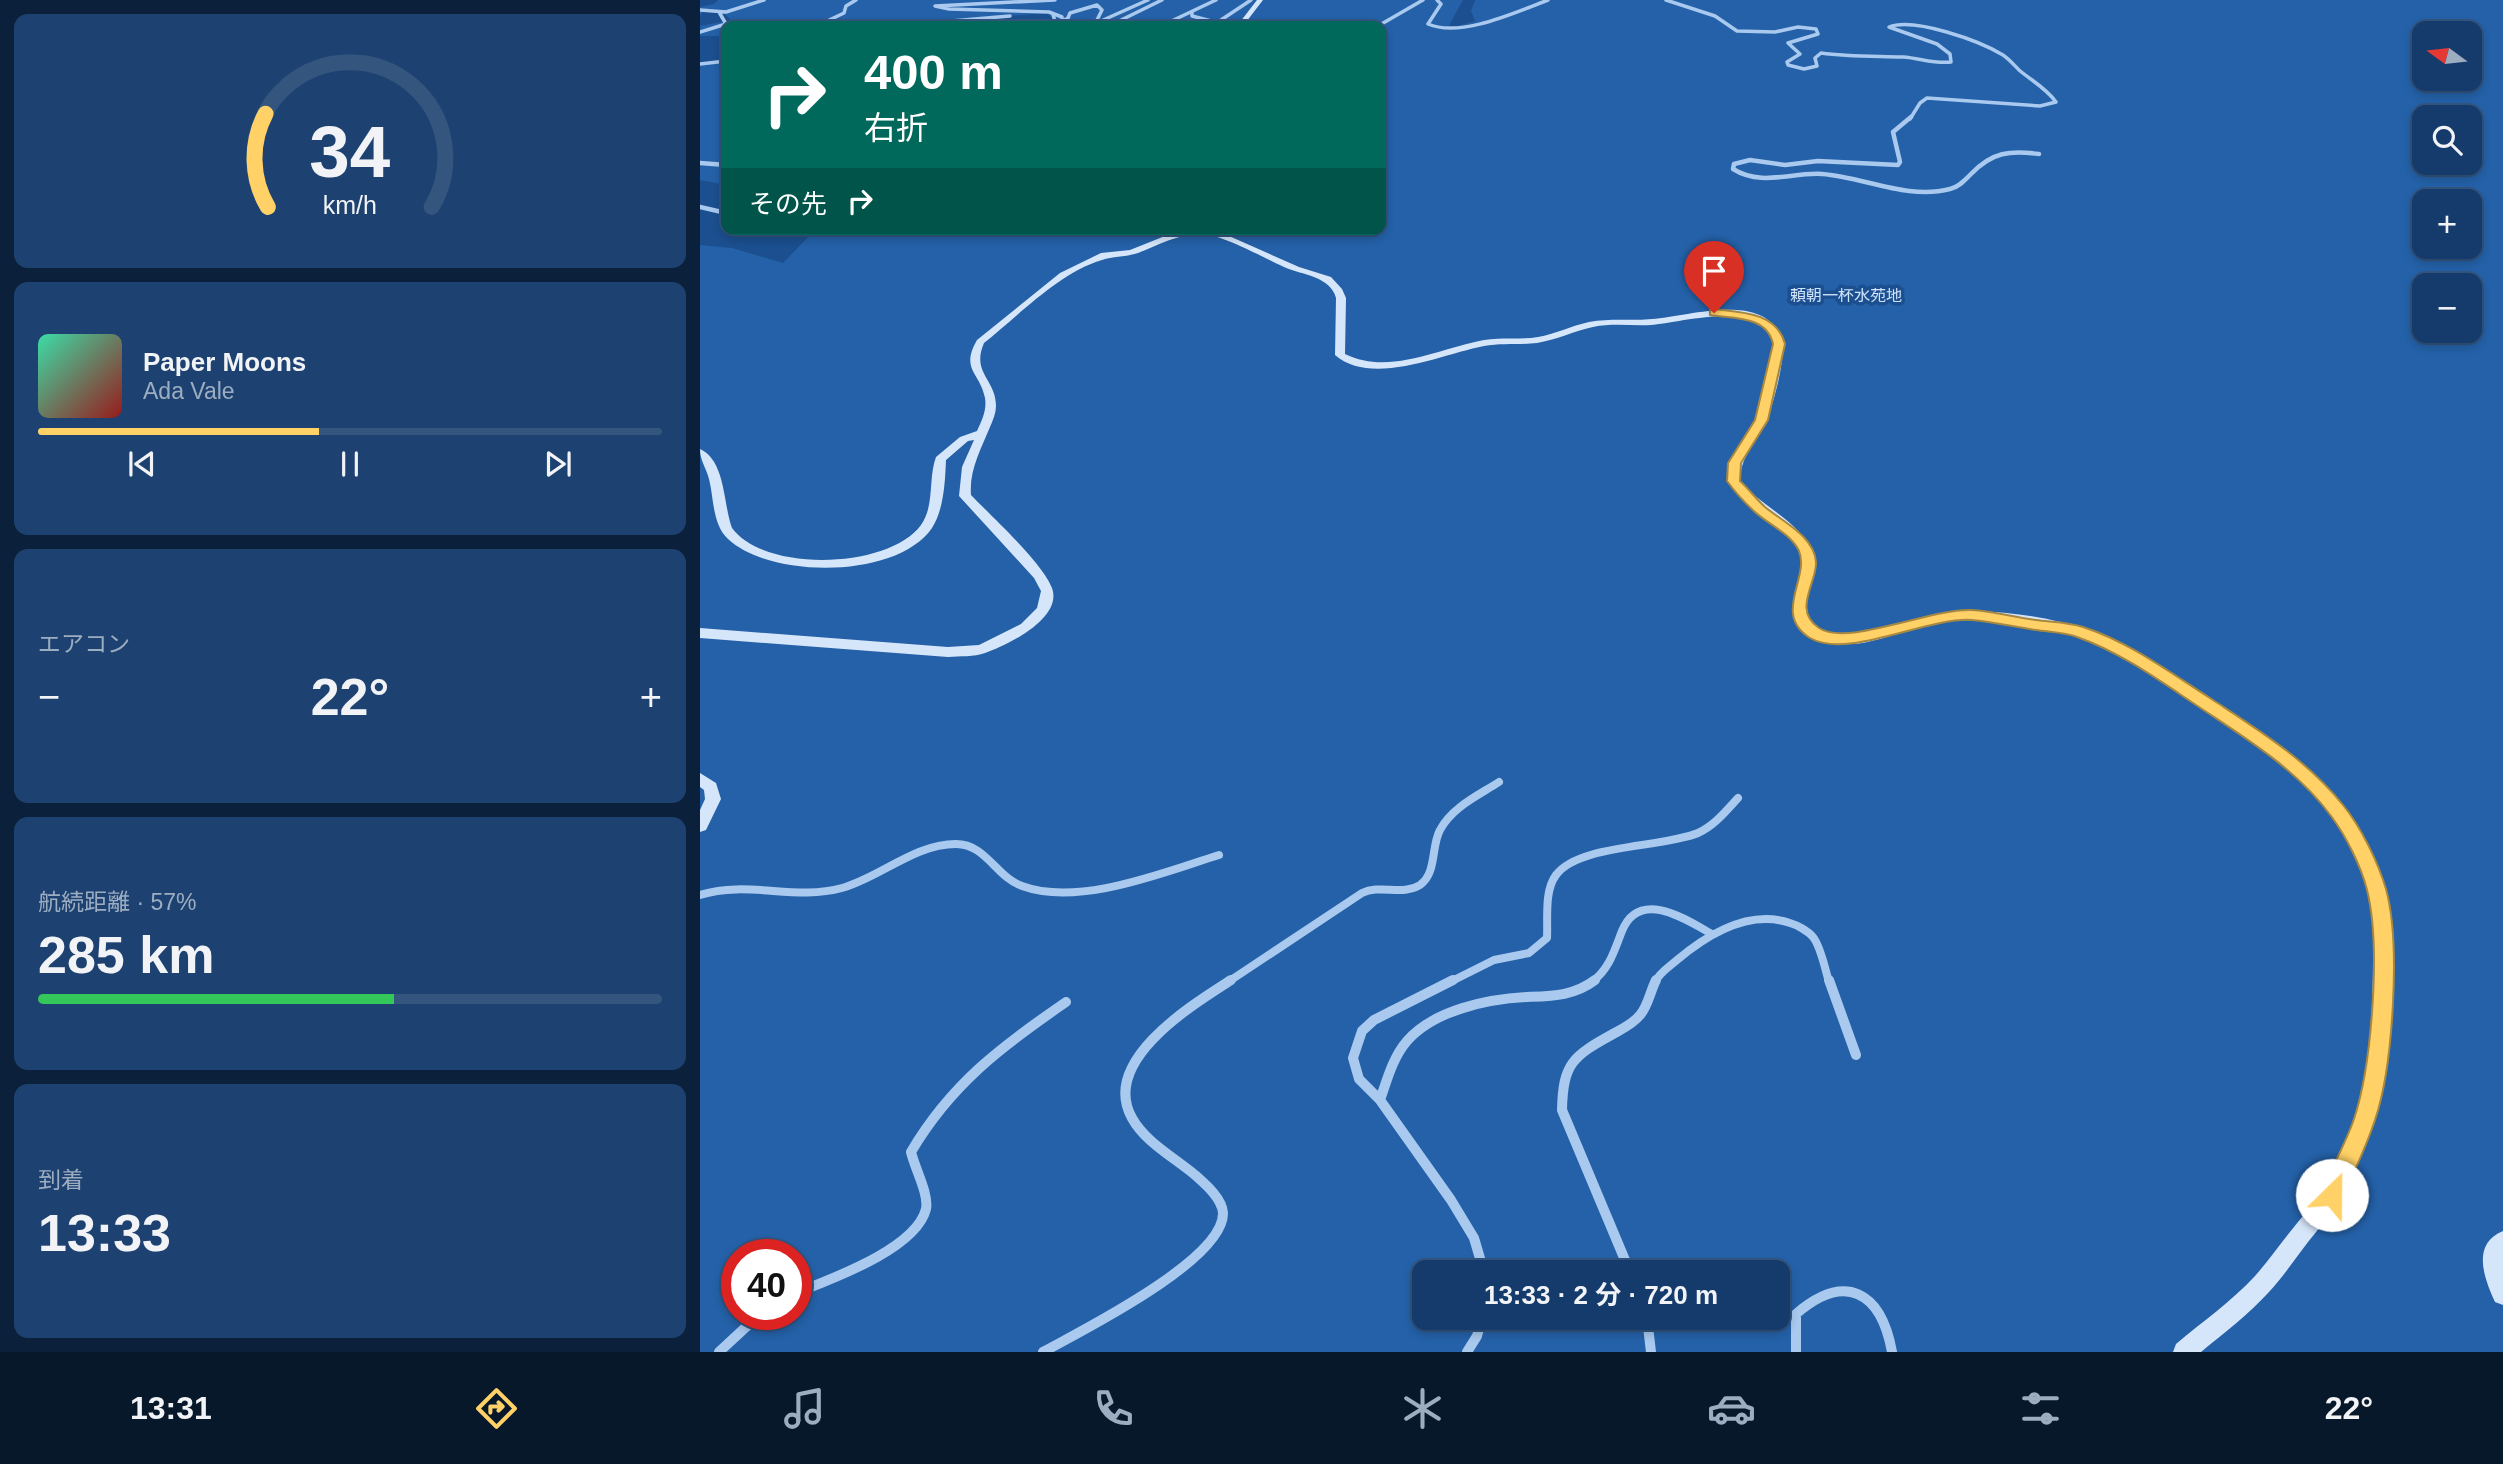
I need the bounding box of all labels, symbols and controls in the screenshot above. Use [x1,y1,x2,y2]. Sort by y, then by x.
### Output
north arrow [2412,21,2482,91]
map controls [2412,21,2482,343]
text: 400 m [864,45,1003,99]
icon: right [749,49,840,140]
button: search [2412,105,2482,175]
text: 右折 [864,110,928,146]
text: 34 [310,111,391,192]
icon: right [841,182,879,220]
text: その先 [749,189,827,219]
button: + [2412,189,2482,259]
text: km/h [323,191,377,219]
pin [1684,241,1744,313]
icon: arrive [1695,252,1733,290]
button: − [2412,273,2482,343]
park label: 頼朝一杯水苑地 [1790,287,1902,304]
text: Paper Moons [143,347,306,377]
text: Ada Vale [143,378,235,404]
icon: previous [123,445,161,483]
icon: pause [331,445,369,483]
icon: next [539,445,577,483]
text: エアコン [38,631,130,657]
text: 22° [311,668,389,726]
text: − [38,676,60,718]
text: + [640,676,662,718]
text: 航続距離 · 57% [38,889,196,915]
text: 285 km [38,926,214,984]
position arrow [2295,1158,2369,1232]
text: 到着 [38,1167,84,1193]
text: 13:33 [38,1204,171,1262]
speed limit sign: 40 [721,1239,812,1330]
text: 13:33 · 2 分 · 720 m [1484,1280,1718,1310]
icon: directions [472,1384,521,1433]
icon: music [780,1384,829,1433]
icon: phone [1089,1384,1138,1433]
icon: climate [1398,1384,1447,1433]
icon: car [1707,1384,1756,1433]
icon: filters [2016,1384,2065,1433]
text: 13:31 [130,1390,212,1426]
text: 22° [2325,1390,2373,1426]

